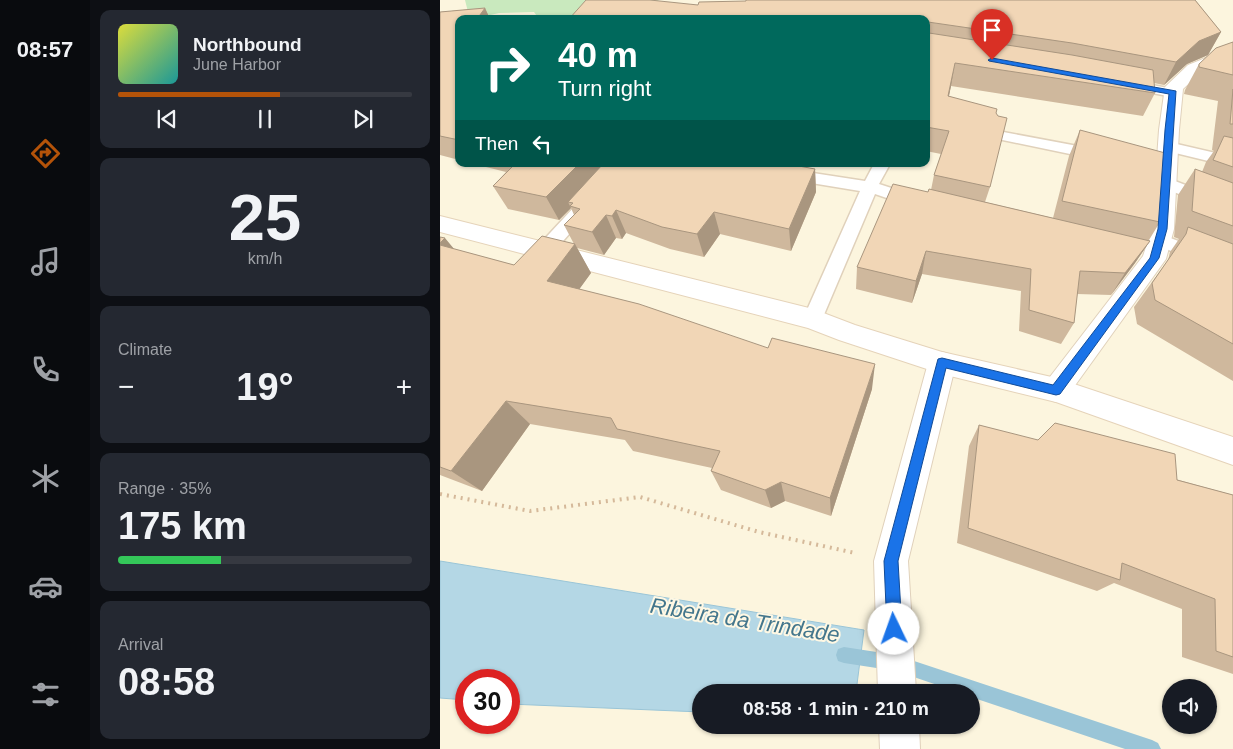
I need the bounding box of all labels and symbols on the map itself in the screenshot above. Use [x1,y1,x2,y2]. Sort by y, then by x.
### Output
pin [971,9,1013,60]
water label: Ribeira da Trindade [648,593,842,647]
position arrow [867,602,919,654]
speed limit sign: 30 [455,669,520,734]

